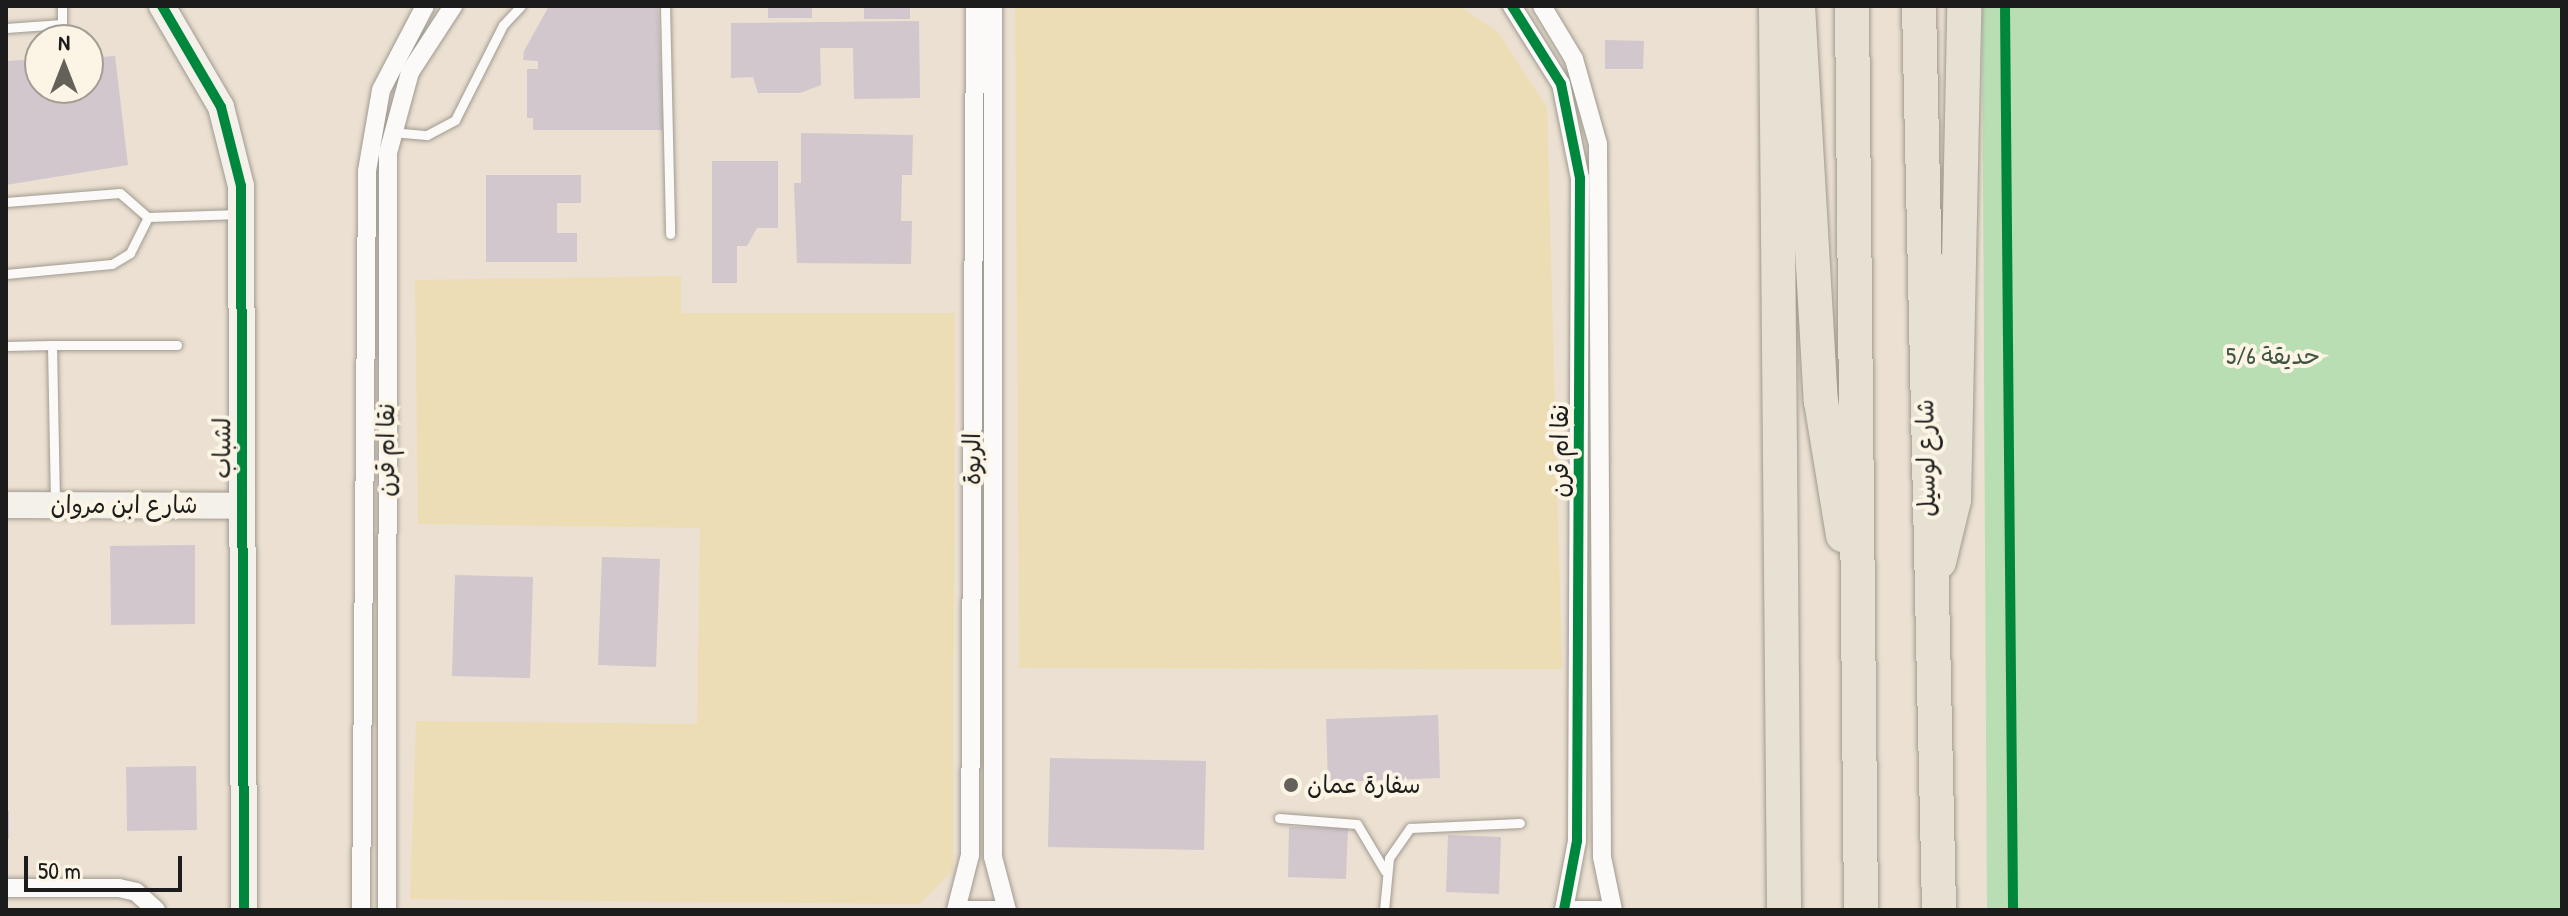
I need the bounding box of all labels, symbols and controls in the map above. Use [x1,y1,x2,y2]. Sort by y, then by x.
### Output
north arrow [24,24,104,104]
text: N [58,27,70,57]
park label: حديقة 5/6 [2226,342,2320,370]
street label: شارع لوسيل [1911,399,1941,517]
street label: نقا ام قرن [372,403,400,497]
street label: نقا ام قرن [1546,404,1574,498]
street label: لشباب [208,417,236,479]
street label: الربوة [958,433,986,485]
street label: شارع ابن مروان [50,491,198,519]
place label: سفارة عمان [1307,771,1421,799]
marker: سفارة عمان [1282,776,1300,794]
scale bar [28,840,186,890]
text: 50 m [38,854,81,886]

